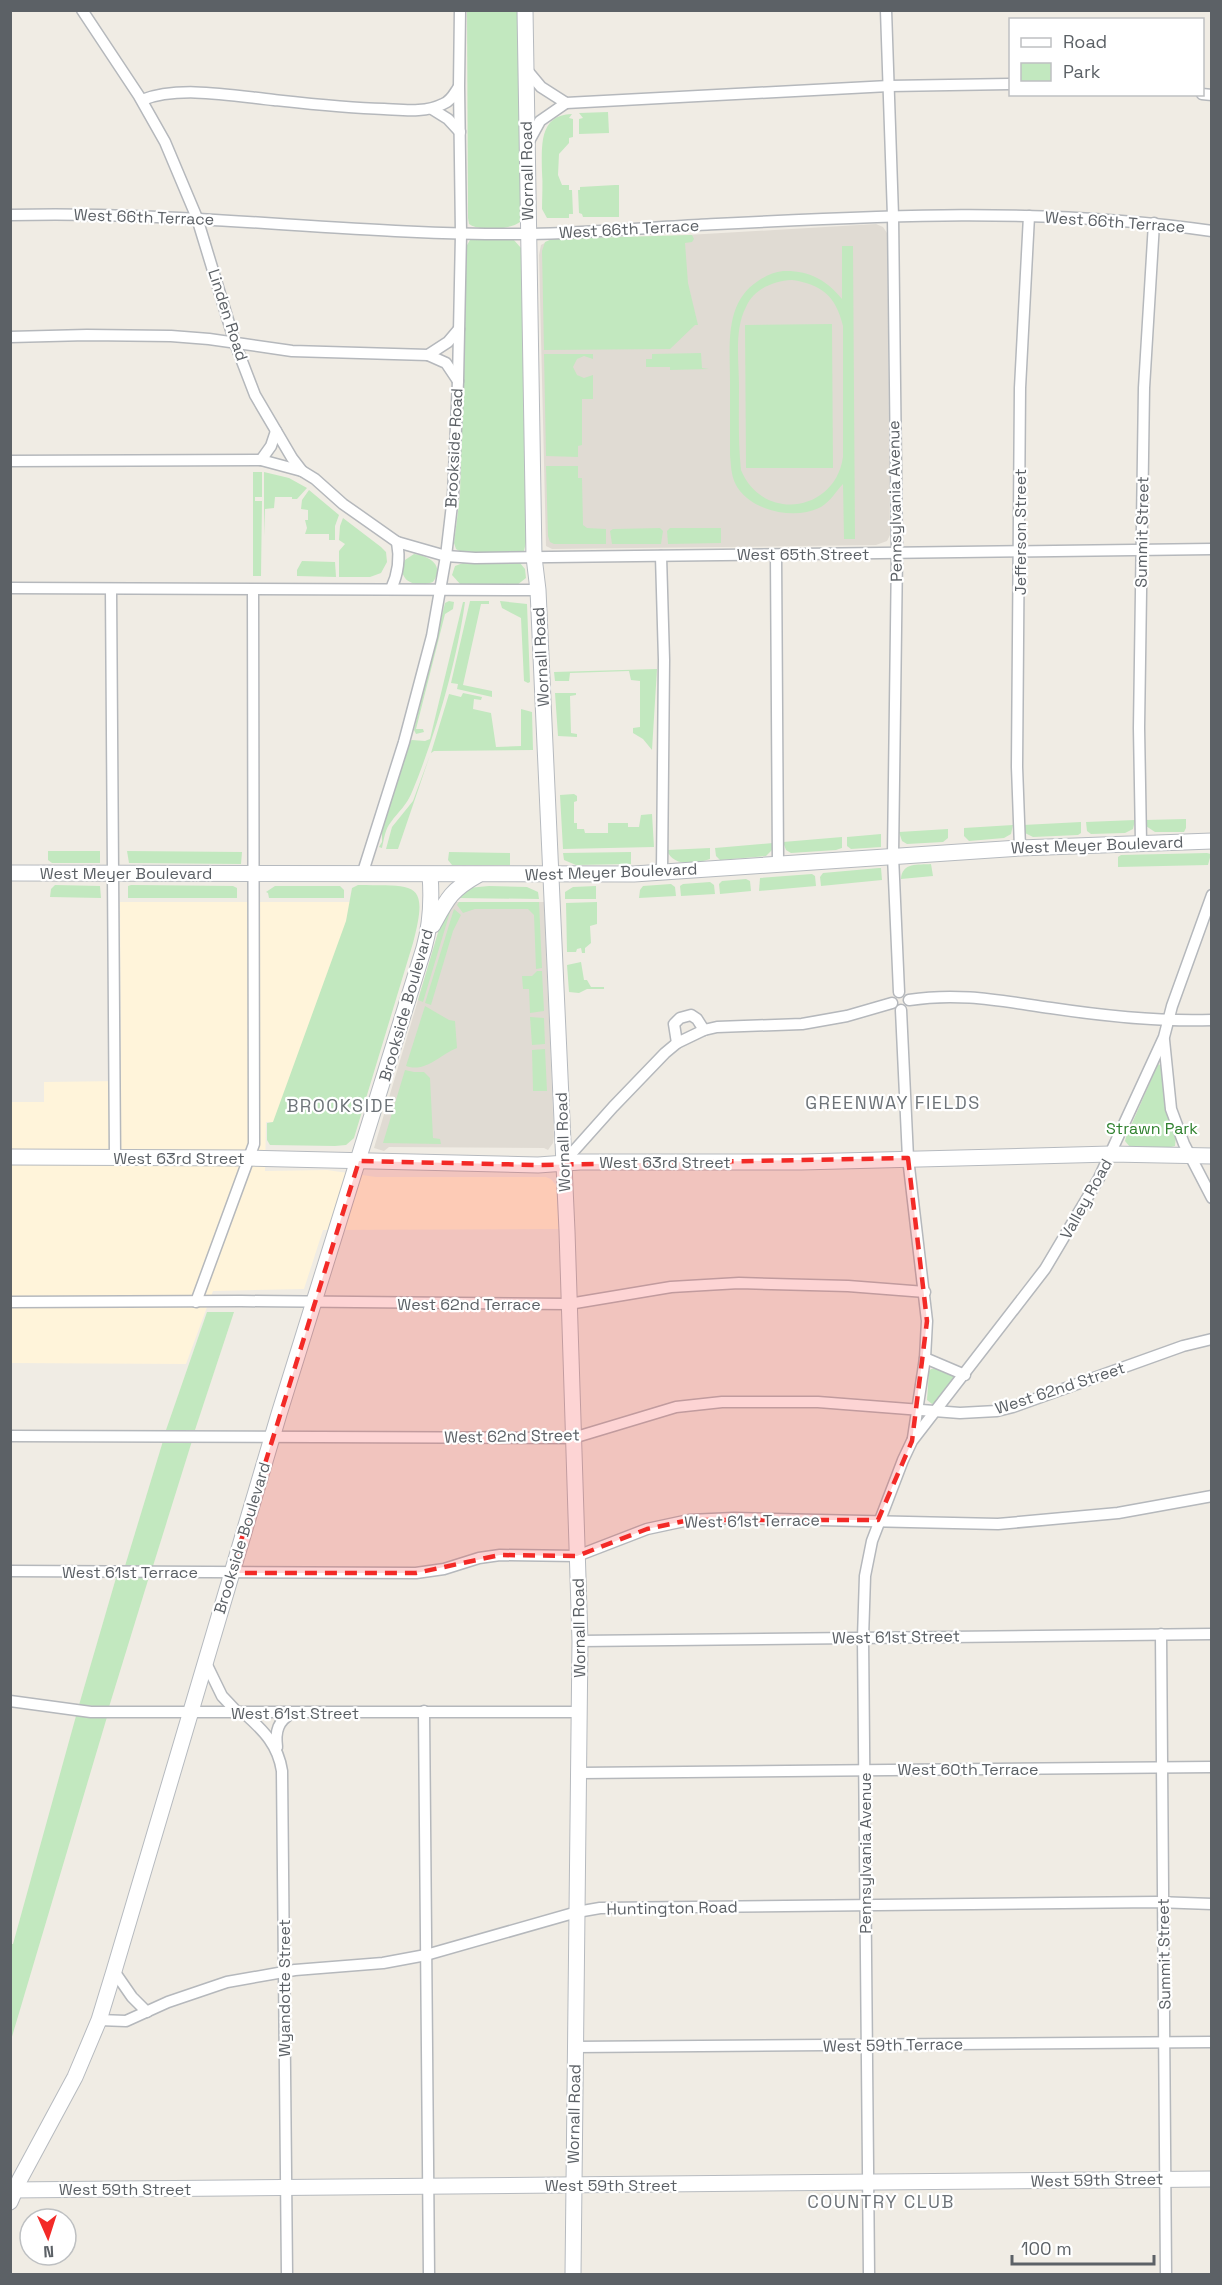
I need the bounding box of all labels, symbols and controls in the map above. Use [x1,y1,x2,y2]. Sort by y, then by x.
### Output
legend [1009,18,1204,96]
text: Road [1063,30,1107,53]
text: Park [1063,60,1101,83]
street label: Wornall Road [516,121,538,221]
street label: West 66th Terrace [73,204,215,230]
street label: West 66th Terrace [1044,207,1186,237]
street label: West 66th Terrace [558,215,700,243]
street label: Linden Road [203,266,253,364]
street label: Brookside Road [440,388,468,508]
street label: Pennsylvania Avenue [883,420,907,582]
street label: Jefferson Street [1010,469,1031,595]
street label: Summit Street [1131,476,1153,588]
street label: West 65th Street [737,544,869,565]
street label: Wornall Road [528,607,554,707]
street label: West Meyer Boulevard [1010,831,1184,859]
street label: West Meyer Boulevard [524,858,698,886]
street label: West Meyer Boulevard [40,863,212,884]
street label: Brookside Boulevard [374,926,438,1084]
district label: GREENWAY FIELDS [805,1091,981,1114]
street label: Wornall Road [551,1092,575,1192]
district label: BROOKSIDE [286,1094,396,1117]
park label: Strawn Park [1106,1118,1198,1139]
street label: West 63rd Street [113,1148,245,1169]
street label: West 63rd Street [599,1152,731,1173]
street label: Valley Road [1055,1155,1117,1243]
street label: West 62nd Terrace [397,1294,541,1315]
street label: West 62nd Street [992,1357,1128,1419]
street label: West 62nd Street [444,1424,580,1448]
street label: Brookside Boulevard [209,1460,275,1616]
street label: West 61st Terrace [684,1509,820,1533]
street label: West 61st Terrace [62,1562,198,1583]
street label: Wornall Road [568,1578,590,1678]
street label: West 61st Street [832,1625,960,1649]
street label: West 61st Street [231,1703,359,1724]
street label: West 60th Terrace [898,1759,1038,1780]
street label: Pennsylvania Avenue [855,1772,876,1934]
street label: Huntington Road [606,1896,738,1920]
street label: Summit Street [1153,1898,1175,2010]
street label: Wyandotte Street [274,1919,295,2057]
street label: West 59th Terrace [823,2033,963,2057]
street label: Wornall Road [563,2064,585,2164]
street label: West 59th Street [1031,2168,1163,2192]
street label: West 59th Street [545,2175,677,2196]
street label: West 59th Street [59,2179,191,2200]
district label: COUNTRY CLUB [807,2190,955,2213]
north arrow [18,2207,78,2267]
scale bar [1012,2228,1154,2266]
text: 100 m [1021,2237,1072,2260]
text: N [43,2241,55,2262]

